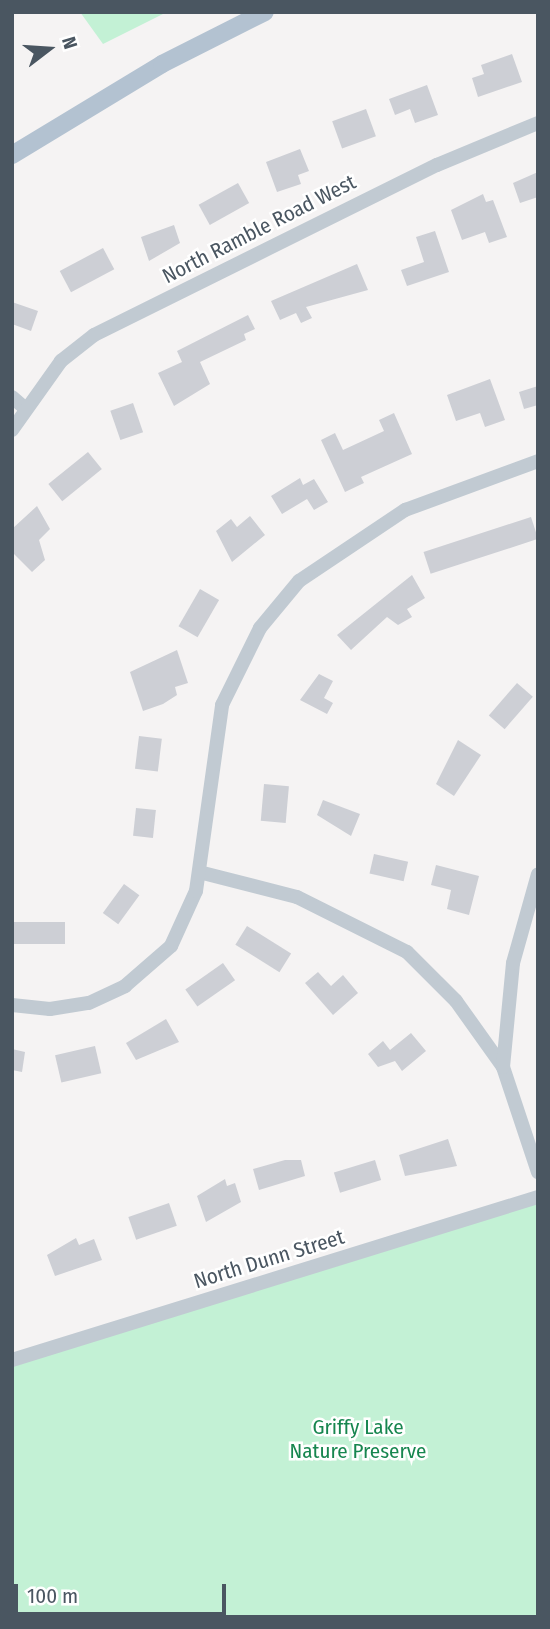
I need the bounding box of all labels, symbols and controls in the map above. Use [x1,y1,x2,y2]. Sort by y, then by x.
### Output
north arrow [14,14,84,84]
text: N [57,34,82,52]
street label: North Ramble Road West [158,169,360,289]
street label: North Dunn Street [191,1224,347,1294]
park label: Griffy Lake Nature Preserve [290,1414,426,1464]
scale bar [18,1570,229,1614]
text: 100 m [27,1583,78,1609]

